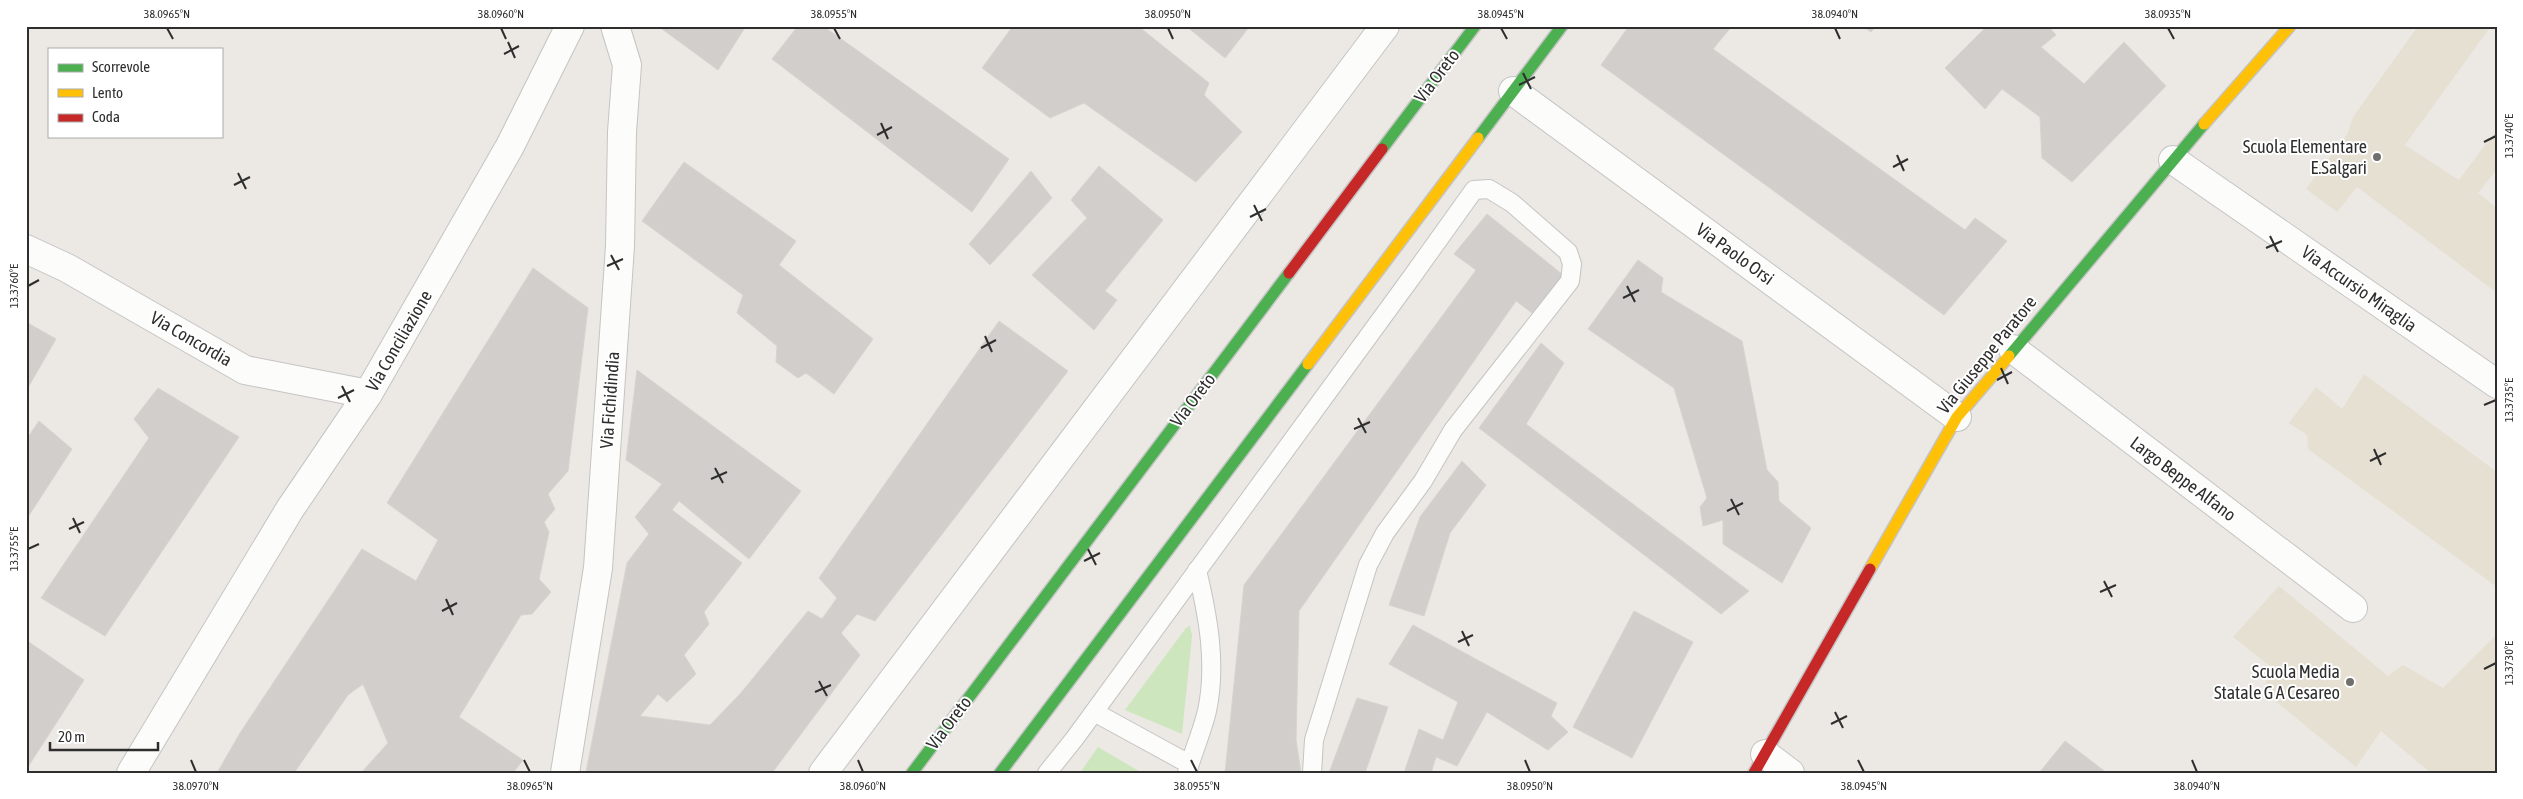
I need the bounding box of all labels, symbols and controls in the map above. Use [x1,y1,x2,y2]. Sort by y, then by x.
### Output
text: 38.0965°N [144,7,190,21]
text: 38.0960°N [478,7,524,21]
text: 38.0955°N [811,7,857,21]
text: 38.0950°N [1145,7,1191,21]
text: 38.0945°N [1478,7,1524,21]
text: 38.0940°N [1812,7,1858,21]
text: 38.0935°N [2145,7,2191,21]
street label: Via Oreto [1410,45,1463,106]
legend [48,48,222,138]
text: Scorrevole [92,58,150,75]
text: Lento [92,84,123,101]
text: Coda [92,108,120,125]
text: 13.3740°E [2502,114,2516,158]
place label: Scuola Elementare E.Salgari [2243,136,2367,178]
marker: Scuola Elementare E.Salgari [2371,151,2383,163]
street label: Via Paolo Orsi [1692,218,1778,289]
street label: Via Accursio Miraglia [2298,241,2421,336]
text: 13.3760°E [7,264,21,308]
street label: Via Conciliazione [361,287,436,395]
street label: Via Giuseppe Paratore [1933,292,2041,418]
street label: Via Concordia [147,307,236,370]
street label: Via Fichidindia [596,351,623,449]
street label: Via Oreto [1166,369,1219,430]
text: 13.3735°E [2502,378,2516,422]
street label: Largo Beppe Alfano [2126,432,2240,525]
text: 13.3755°E [7,527,21,571]
text: 13.3730°E [2502,641,2516,685]
place label: Scuola Media Statale G A Cesareo [2214,661,2340,703]
marker: Scuola Media Statale G A Cesareo [2344,676,2356,688]
street label: Via Oreto [922,692,975,753]
scale bar [50,719,158,751]
text: 20 m [58,728,85,745]
text: 38.0970°N [173,779,219,793]
text: 38.0965°N [507,779,553,793]
text: 38.0960°N [840,779,886,793]
text: 38.0955°N [1174,779,1220,793]
text: 38.0950°N [1507,779,1553,793]
text: 38.0945°N [1841,779,1887,793]
text: 38.0940°N [2174,779,2220,793]

